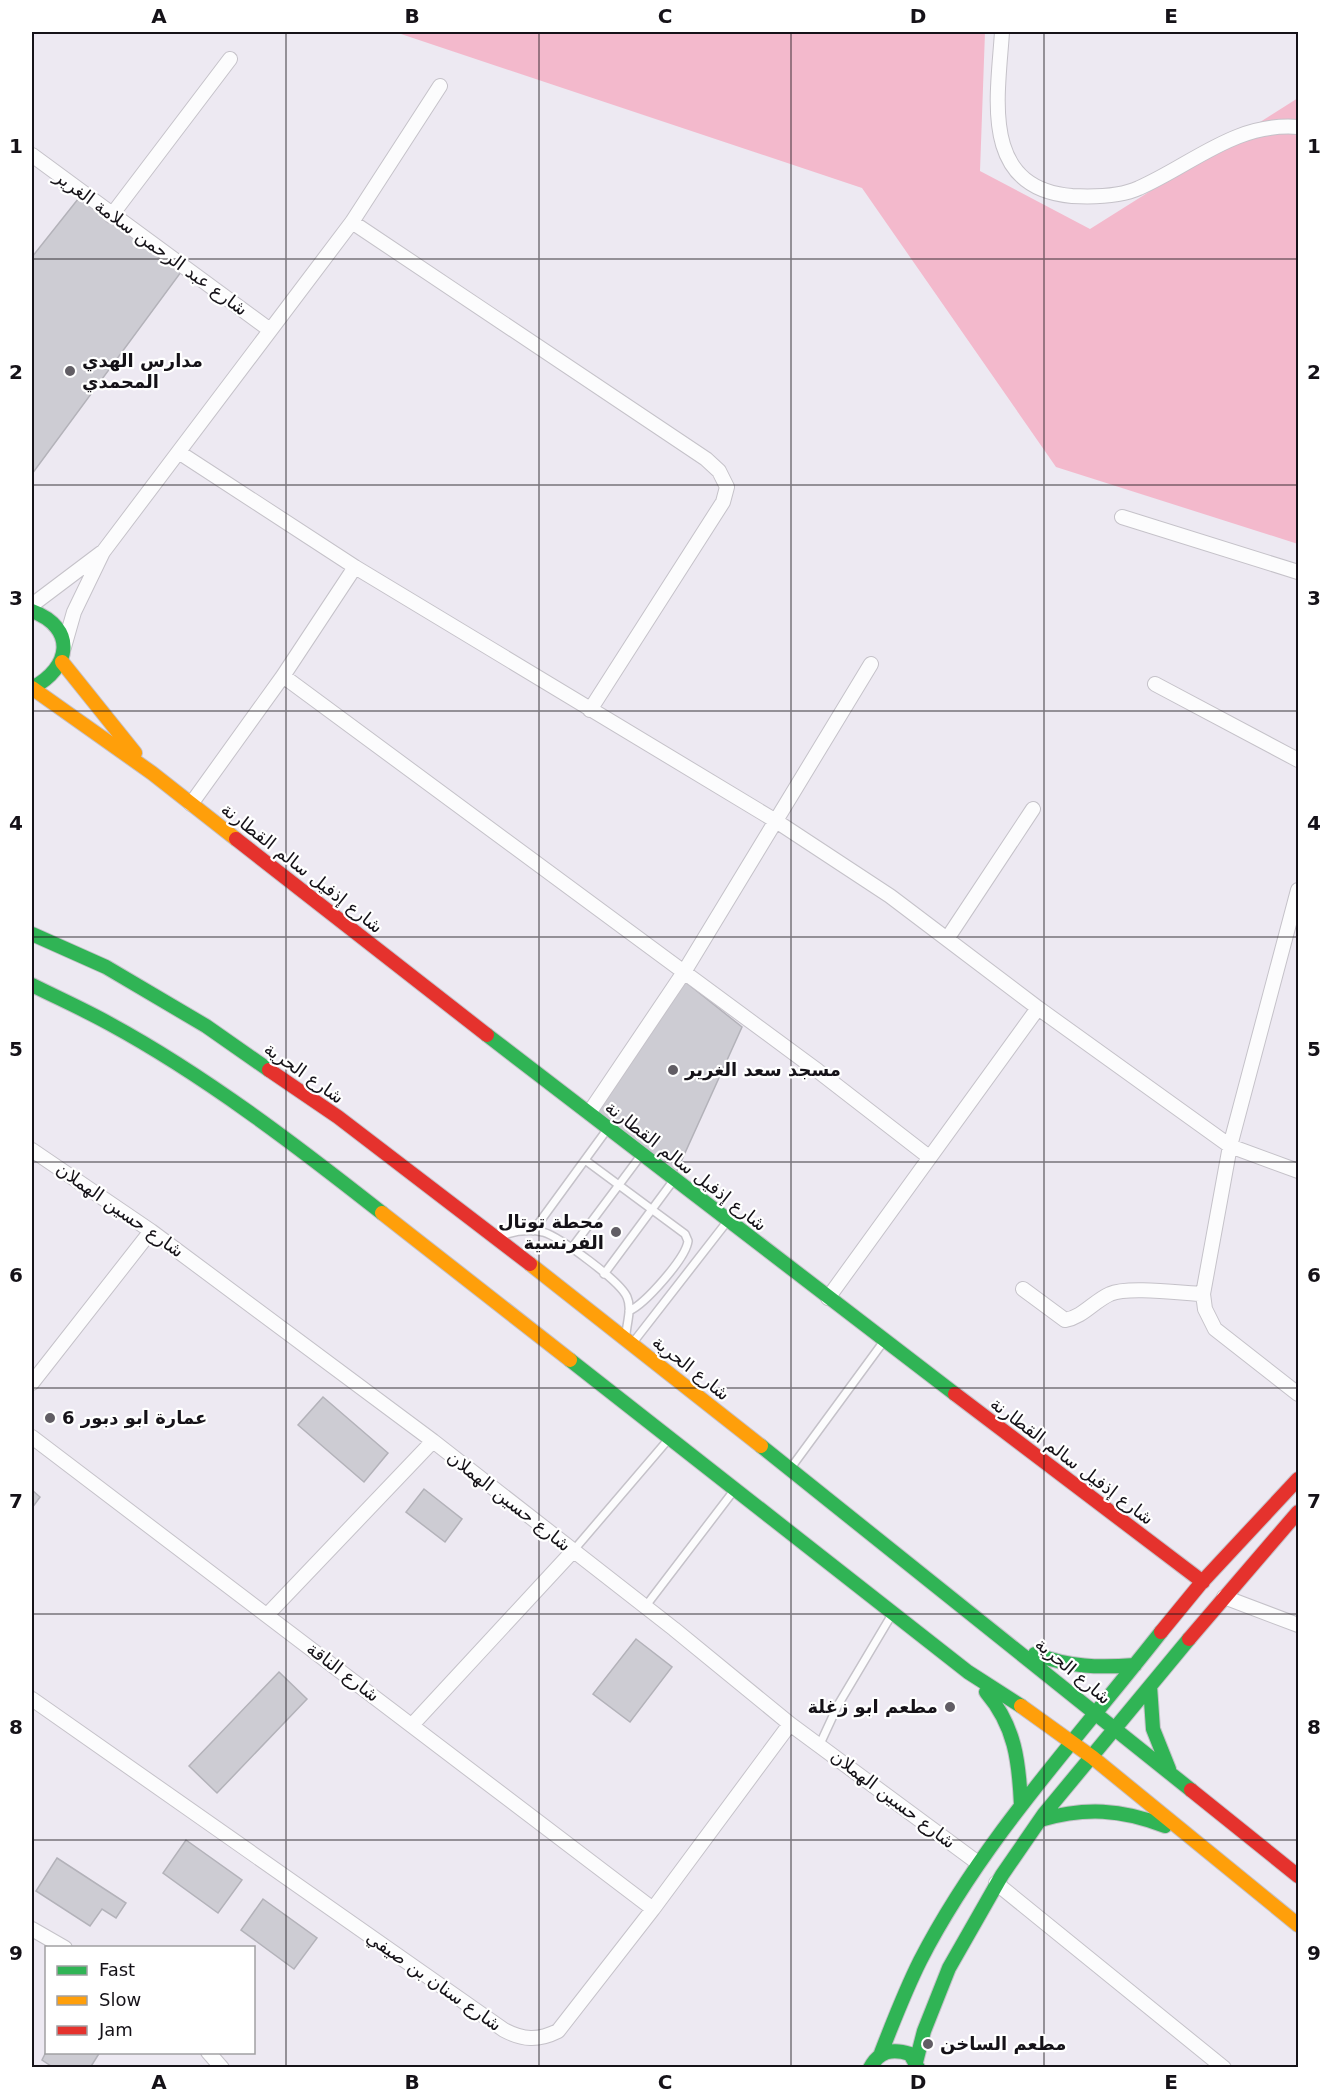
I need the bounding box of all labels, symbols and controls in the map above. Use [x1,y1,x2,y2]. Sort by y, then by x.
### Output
text: A [151,4,167,28]
text: B [404,4,420,28]
text: C [658,4,672,28]
text: D [910,4,926,28]
text: E [1164,4,1178,28]
text: 1 [9,134,23,158]
text: 1 [1307,134,1321,158]
street label: شارع عبد الرحمن سلامة الغرير [49,165,252,320]
place label: مدارس الهدي المحمدي [82,350,203,393]
text: 2 [9,360,23,384]
text: 2 [1307,360,1321,384]
marker: مدارس الهدي المحمدي [63,364,77,378]
text: 3 [9,586,23,610]
text: 3 [1307,586,1321,610]
street label: شارع إذفيل سالم القطارنة [217,798,387,938]
text: 4 [9,811,23,835]
text: 4 [1307,811,1321,835]
text: 5 [9,1037,23,1061]
street label: شارع الحرية [260,1037,348,1109]
text: 5 [1307,1037,1321,1061]
place label: مسجد سعد الغرير [684,1059,841,1081]
marker: مسجد سعد الغرير [666,1063,680,1077]
street label: شارع إذفيل سالم القطارنة [601,1096,771,1236]
street label: شارع حسين الهملان [52,1158,188,1262]
place label: محطة توتال الفرنسية [498,1211,604,1254]
marker: محطة توتال الفرنسية [609,1225,623,1239]
text: 6 [9,1263,23,1287]
text: 6 [1307,1263,1321,1287]
street label: شارع الحرية [648,1331,734,1405]
street label: شارع إذفيل سالم القطارنة [986,1392,1158,1530]
place label: عمارة ابو دبور 6 [62,1407,207,1429]
marker: عمارة ابو دبور 6 [43,1411,57,1425]
street label: شارع حسين الهملان [443,1446,575,1556]
text: 7 [9,1489,23,1513]
text: 7 [1307,1489,1321,1513]
street label: شارع الحرية [1031,1633,1115,1709]
street label: شارع الناقة [302,1638,384,1706]
place label: مطعم ابو زغلة [807,1696,938,1718]
marker: مطعم ابو زغلة [943,1700,957,1714]
text: 8 [9,1715,23,1739]
text: 8 [1307,1715,1321,1739]
street label: شارع حسين الهملان [826,1745,960,1853]
street label: شارع سنان بن صيفي [362,1926,506,2036]
text: 9 [9,1941,23,1965]
text: 9 [1307,1941,1321,1965]
legend [45,1946,255,2054]
text: Fast [99,1959,135,1980]
text: Slow [99,1989,141,2010]
text: Jam [98,2019,133,2040]
place label: مطعم الساخن [940,2033,1066,2055]
marker: مطعم الساخن [921,2037,935,2051]
text: A [151,2070,167,2094]
text: B [404,2070,420,2094]
text: C [658,2070,672,2094]
text: D [910,2070,926,2094]
text: E [1164,2070,1178,2094]

